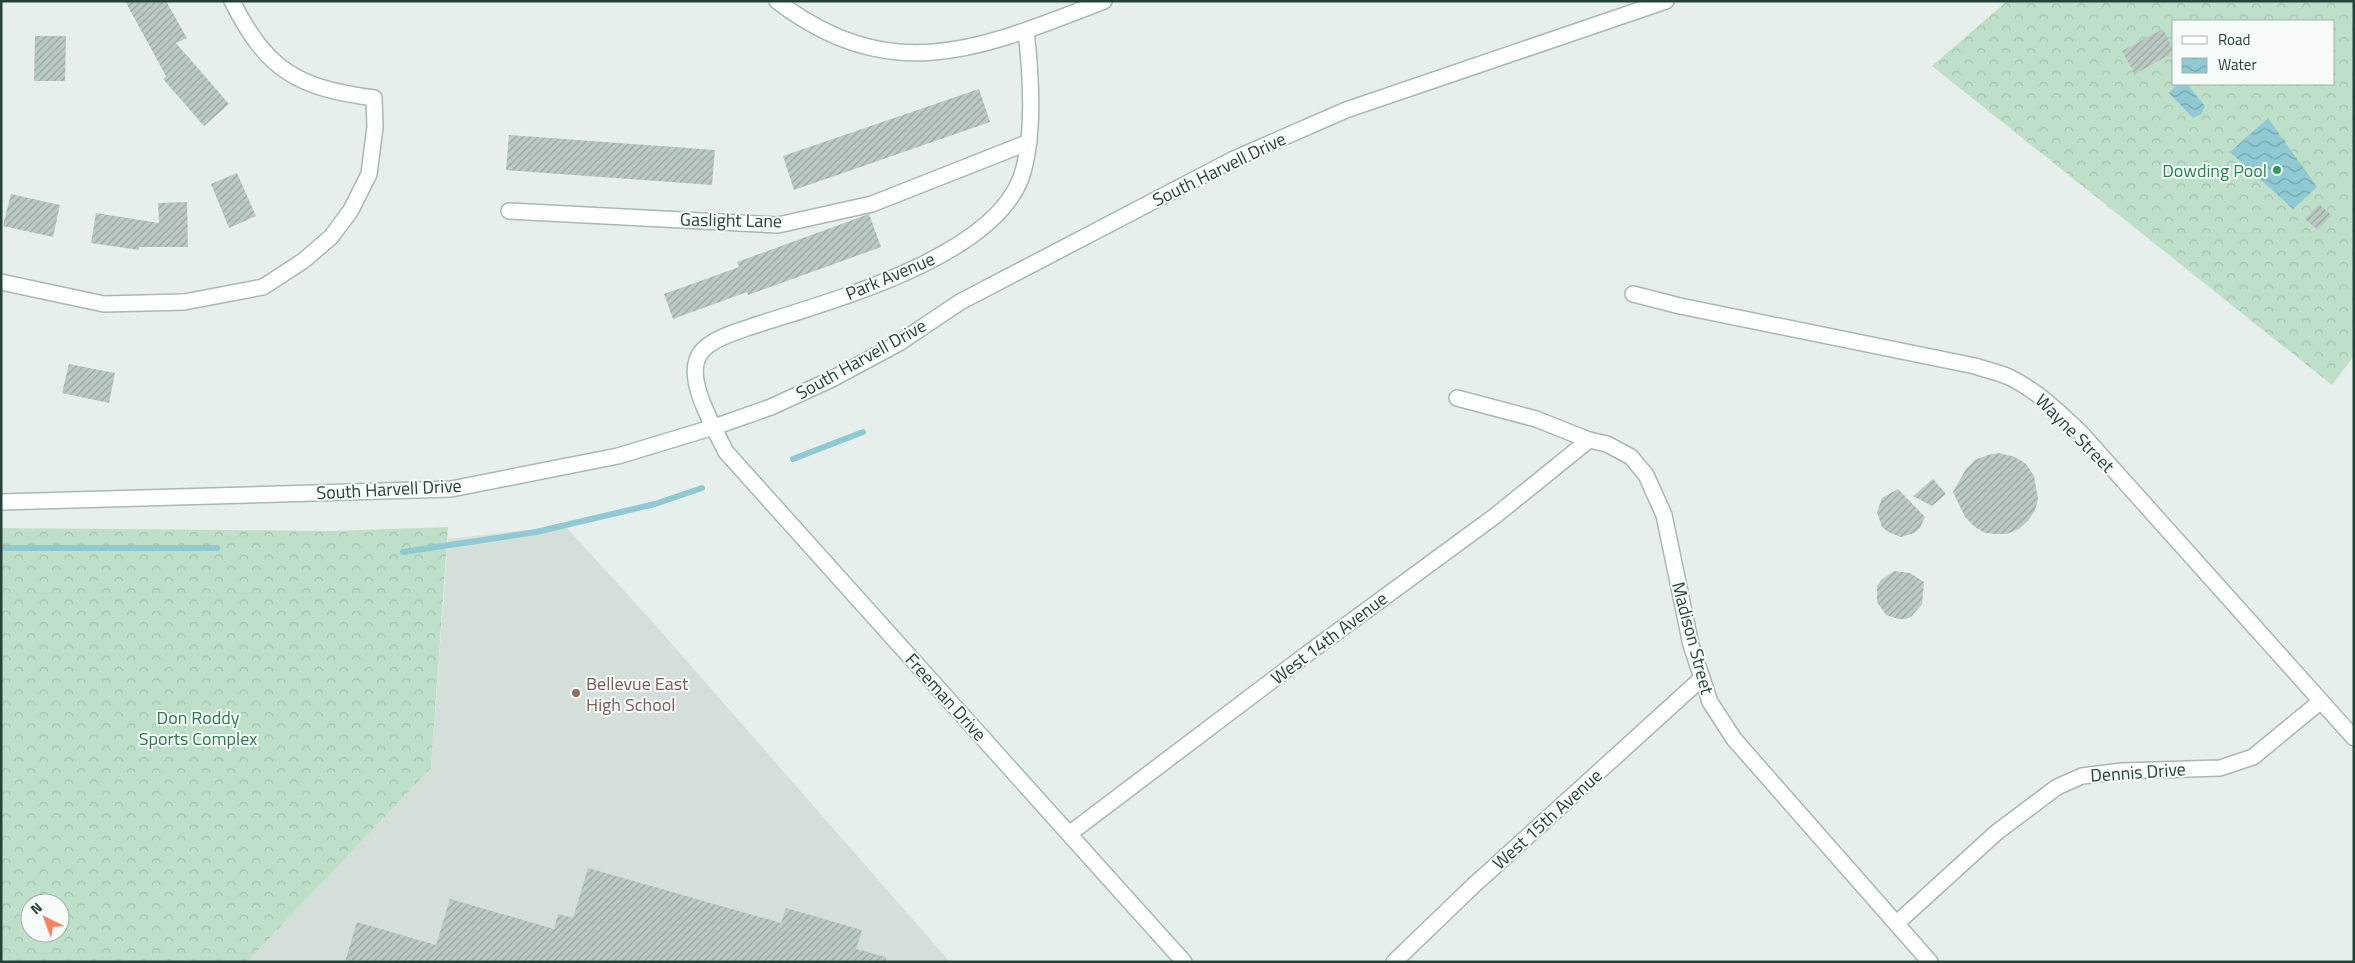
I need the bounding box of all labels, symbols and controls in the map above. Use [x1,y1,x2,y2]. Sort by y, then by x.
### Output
legend [2172,20,2335,85]
text: Road [2218,28,2250,51]
text: Water [2218,53,2257,76]
street label: South Harvell Drive [1148,125,1290,213]
place label: Dowding Pool [2162,157,2267,184]
marker: Dowding Pool [2271,164,2283,176]
street label: Gaslight Lane [680,206,782,234]
street label: Park Avenue [841,245,939,307]
street label: South Harvell Drive [791,312,931,406]
street label: Wayne Street [2029,387,2121,479]
street label: South Harvell Drive [316,472,462,506]
street label: Madison Street [1665,579,1721,698]
street label: West 14th Avenue [1265,585,1393,691]
street label: Freeman Drive [899,647,993,747]
place label: Bellevue East High School [586,670,689,718]
marker: Bellevue East High School [570,687,582,699]
park label: Don Roddy Sports Complex [139,704,257,752]
street label: Dennis Drive [2089,755,2187,789]
street label: West 15th Avenue [1486,762,1608,876]
north arrow [20,893,70,943]
text: N [25,897,47,919]

